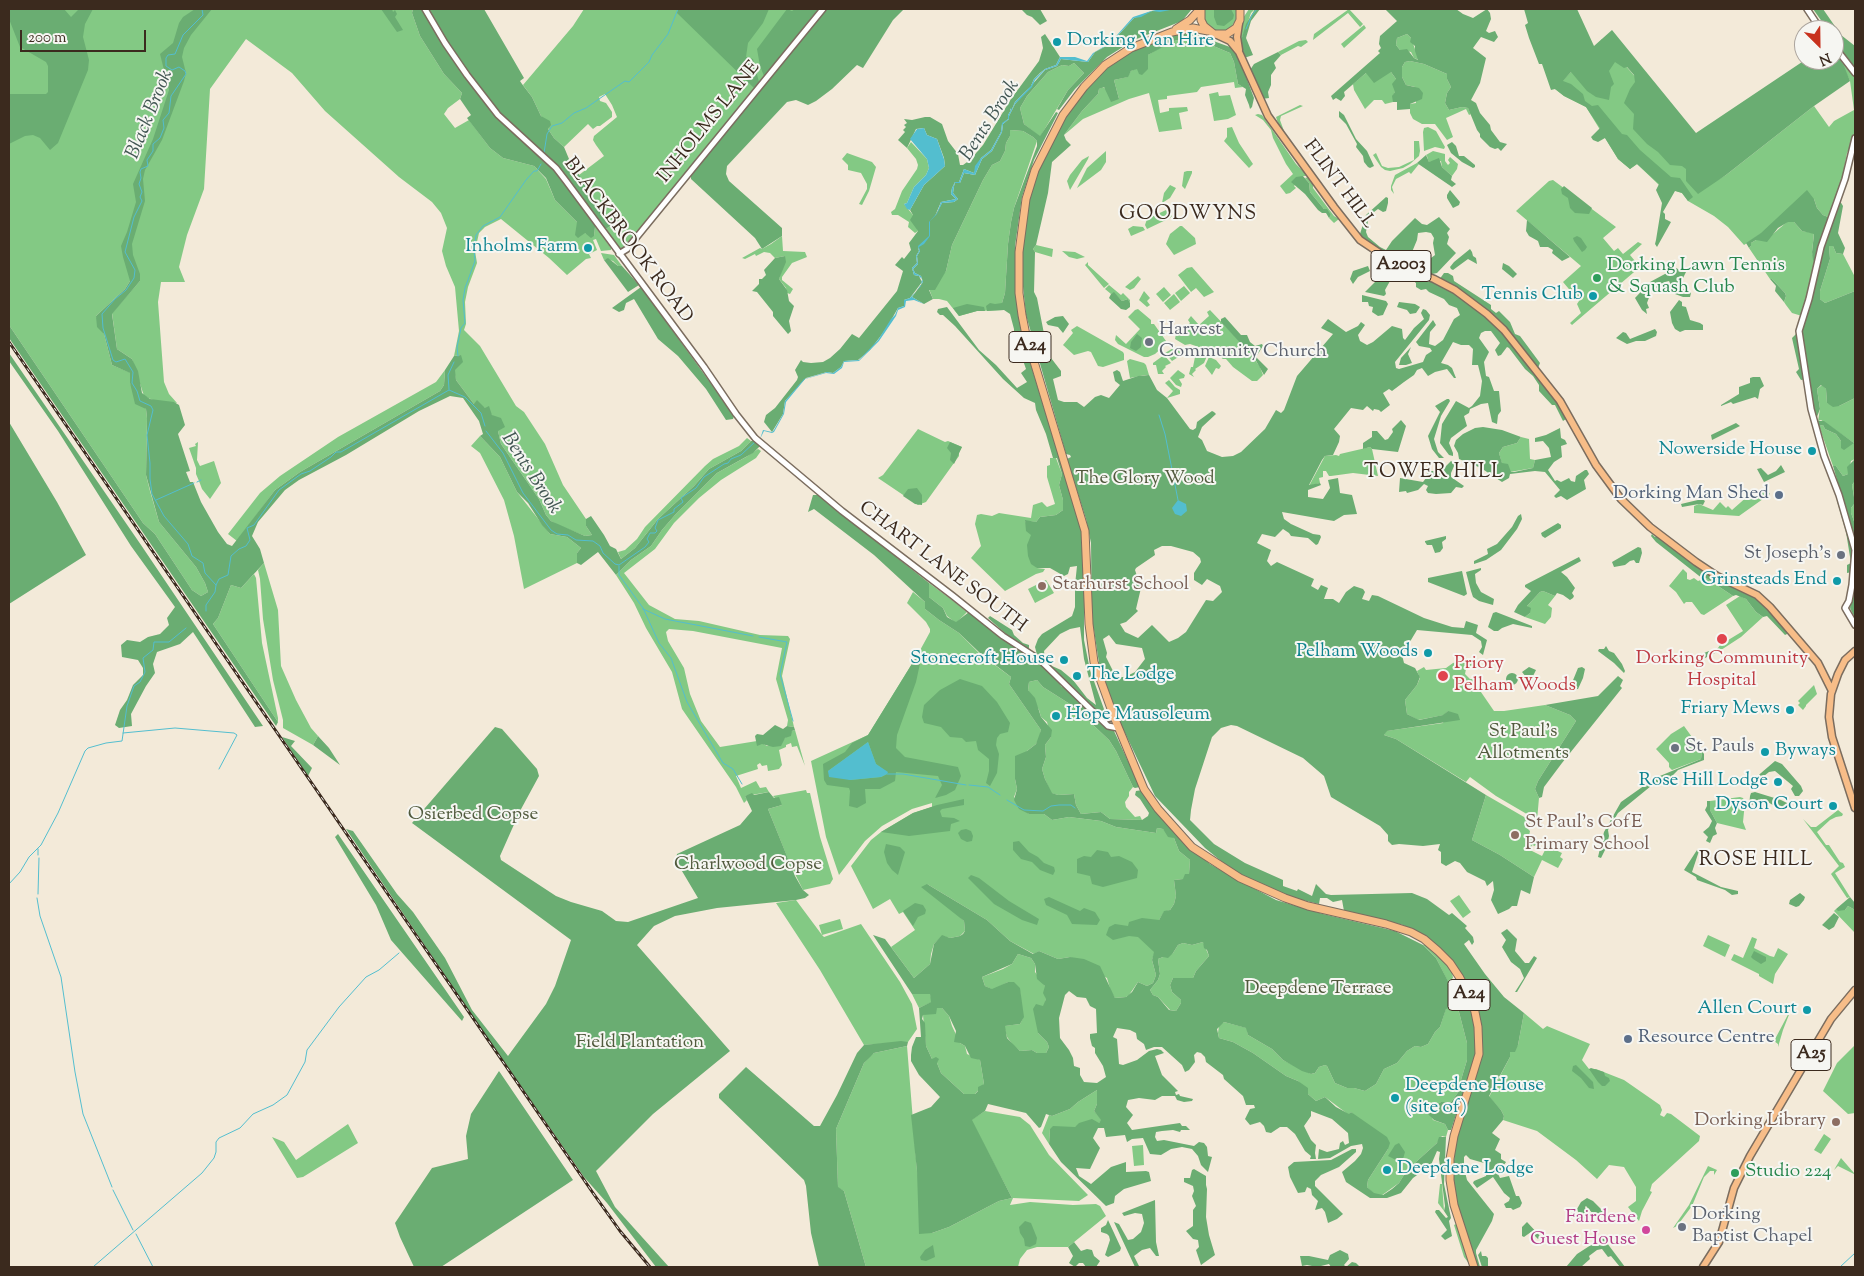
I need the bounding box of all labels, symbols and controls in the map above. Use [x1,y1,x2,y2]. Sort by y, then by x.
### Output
scale bar [22,20,149,52]
north arrow [1794,20,1844,70]
text: 200 m [28,28,67,49]
place label: Dorking Van Hire [1067,31,1214,53]
marker: Dorking Van Hire [1051,36,1063,48]
text: N [1815,46,1834,69]
street label: INHOLMS LANE [654,57,766,189]
water label: Black Brook [122,67,180,163]
water label: Bents Brook [956,76,1026,166]
street label: FLINT HILL [1297,136,1379,234]
street label: BLACKBROOK ROAD [557,154,697,328]
district label: GOODWYNS [1118,204,1258,228]
place label: Inholms Farm [465,237,578,259]
marker: Inholms Farm [582,242,594,254]
road number: A2003 [1371,250,1431,282]
place label: Dorking Lawn Tennis & Squash Club [1607,256,1785,300]
marker: Dorking Lawn Tennis & Squash Club [1591,272,1603,284]
place label: Tennis Club [1482,285,1583,307]
marker: Tennis Club [1587,290,1599,302]
place label: Harvest Community Church [1159,320,1327,364]
road number: A24 [1009,332,1051,362]
marker: Harvest Community Church [1143,336,1155,348]
water label: Bents Brook [495,429,565,519]
place label: Nowerside House [1659,440,1802,462]
marker: Nowerside House [1806,445,1818,457]
district label: TOWER HILL [1363,462,1505,486]
park label: The Glory Wood [1075,469,1215,491]
place label: Dorking Man Shed [1613,484,1769,506]
marker: Dorking Man Shed [1773,489,1785,501]
street label: CHART LANE SOUTH [854,497,1030,639]
place label: St Joseph's [1744,544,1831,566]
marker: St Joseph's [1835,549,1847,561]
place label: Grinsteads End [1701,570,1827,592]
place label: Starhurst School [1052,575,1189,597]
marker: Grinsteads End [1831,575,1843,587]
marker: Starhurst School [1036,580,1048,592]
marker: Dorking Community Hospital [1715,632,1729,646]
place label: Pelham Woods [1296,642,1418,664]
marker: Pelham Woods [1422,647,1434,659]
place label: Stonecroft House [910,649,1054,671]
place label: Dorking Community Hospital [1636,649,1808,693]
marker: Stonecroft House [1058,654,1070,666]
place label: Priory Pelham Woods [1454,654,1576,698]
place label: The Lodge [1087,665,1175,687]
marker: Priory Pelham Woods [1436,669,1450,683]
marker: The Lodge [1071,670,1083,682]
place label: Friary Mews [1681,699,1780,721]
marker: Friary Mews [1784,704,1796,716]
place label: Hope Mausoleum [1066,705,1210,727]
marker: Hope Mausoleum [1050,710,1062,722]
park label: St Paul's Allotments [1477,722,1569,766]
place label: St. Pauls [1685,737,1754,759]
place label: Byways [1775,741,1836,763]
marker: St. Pauls [1669,742,1681,754]
marker: Byways [1759,746,1771,758]
place label: Rose Hill Lodge [1639,771,1768,793]
marker: Rose Hill Lodge [1772,776,1784,788]
place label: Dyson Court [1716,795,1823,817]
marker: Dyson Court [1827,800,1839,812]
park label: Osierbed Copse [408,805,538,827]
place label: St Paul's CofE Primary School [1525,813,1650,857]
marker: St Paul's CofE Primary School [1509,829,1521,841]
district label: ROSE HILL [1698,850,1814,874]
park label: Charlwood Copse [674,855,822,877]
park label: Deepdene Terrace [1244,979,1392,1001]
road number: A24 [1448,980,1490,1010]
place label: Allen Court [1697,999,1797,1021]
marker: Allen Court [1801,1004,1813,1016]
place label: Resource Centre [1638,1028,1775,1050]
park label: Field Plantation [576,1033,704,1055]
marker: Resource Centre [1622,1033,1634,1045]
road number: A25 [1791,1040,1831,1070]
place label: Deepdene House (site of) [1405,1076,1544,1120]
marker: Deepdene House (site of) [1389,1092,1401,1104]
place label: Dorking Library [1694,1111,1826,1133]
marker: Dorking Library [1830,1116,1842,1128]
place label: Deepdene Lodge [1397,1159,1534,1181]
place label: Studio 224 [1745,1162,1832,1184]
marker: Deepdene Lodge [1381,1164,1393,1176]
marker: Studio 224 [1729,1167,1741,1179]
place label: Dorking Baptist Chapel [1692,1205,1813,1249]
place label: Fairdene Guest House [1530,1208,1636,1252]
marker: Dorking Baptist Chapel [1676,1221,1688,1233]
marker: Fairdene Guest House [1640,1224,1652,1236]

